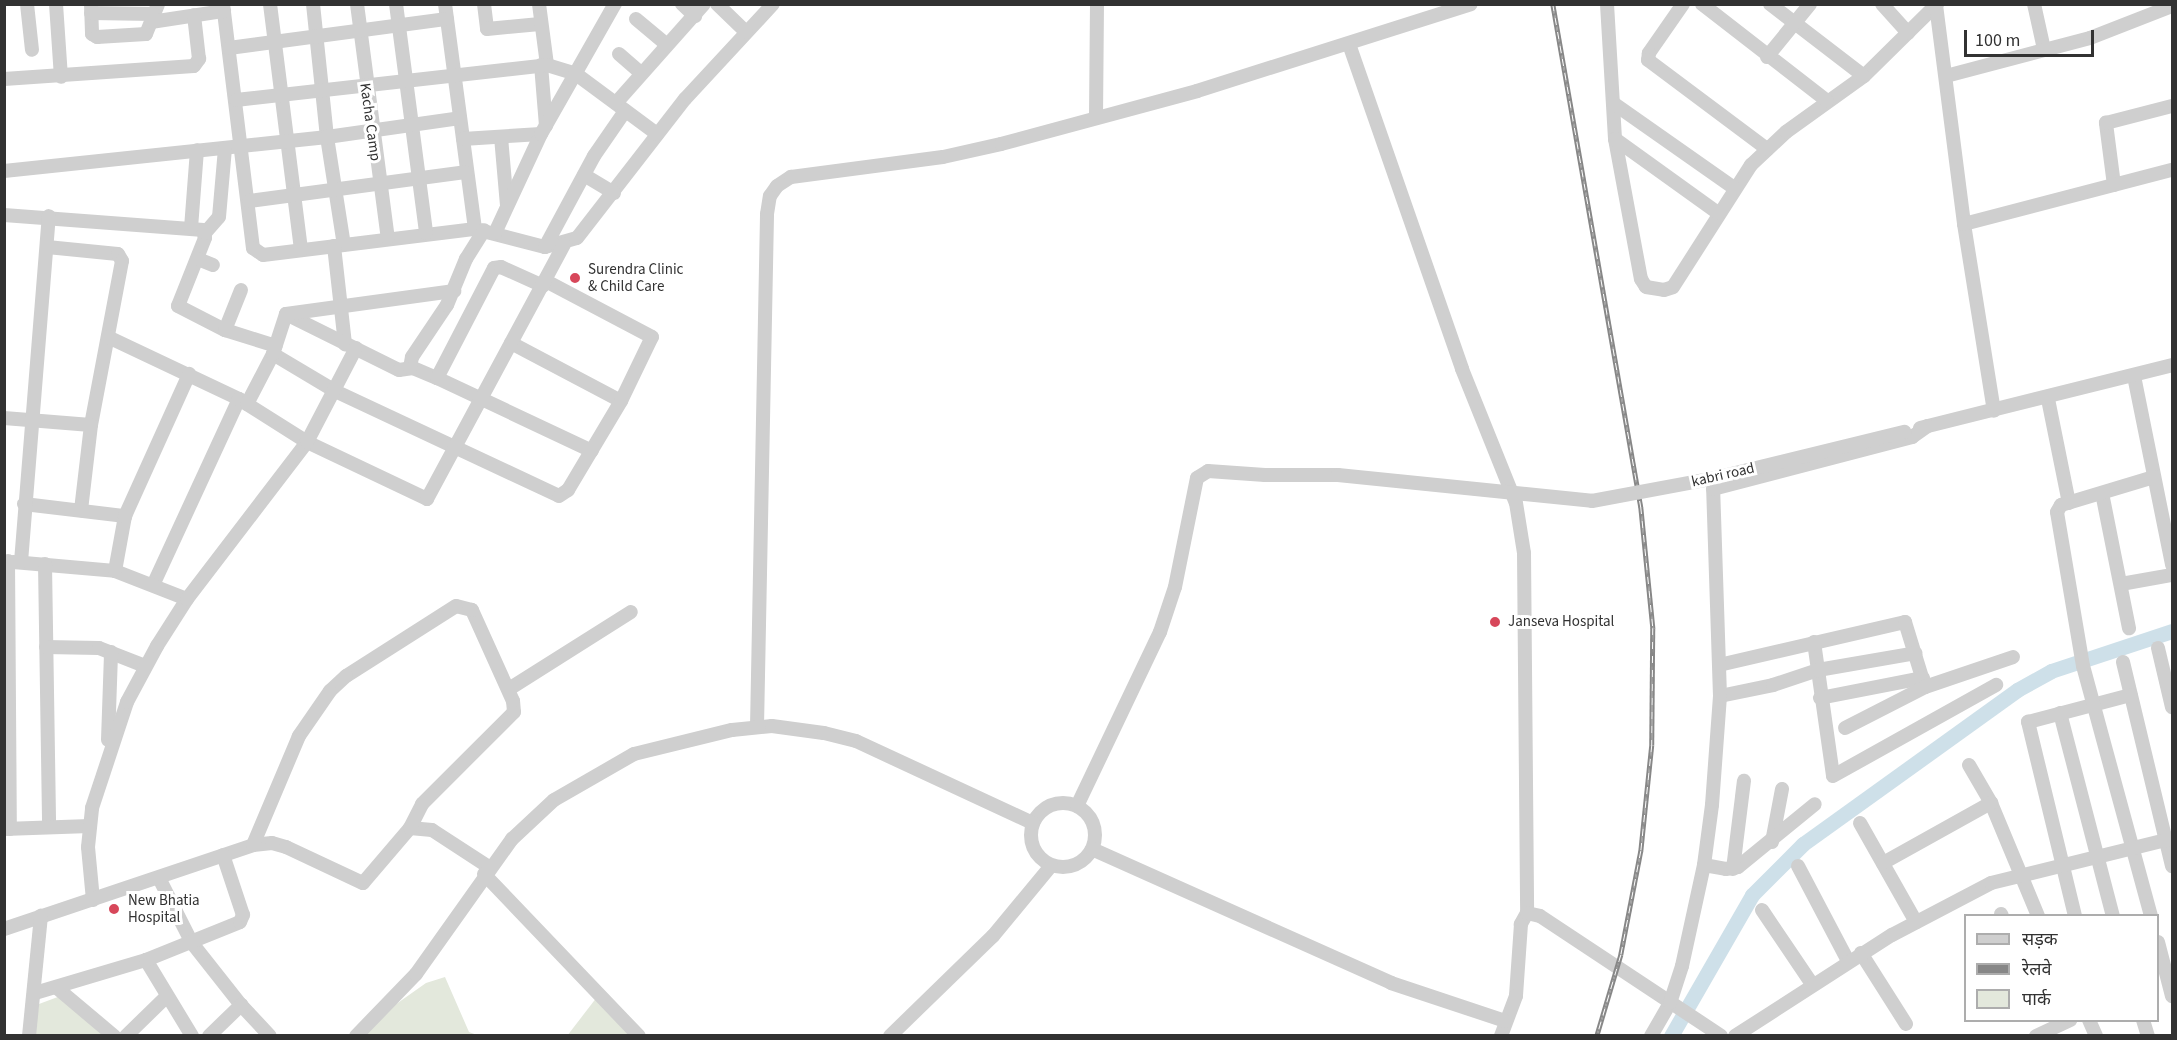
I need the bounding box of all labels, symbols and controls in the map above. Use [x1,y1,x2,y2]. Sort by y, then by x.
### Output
scale bar [1967,18,2098,56]
text: 100 m [1975,28,2020,53]
street label: Kacha Camp [356,82,384,162]
place label: Surendra Clinic & Child Care [588,260,683,295]
marker: Surendra Clinic & Child Care [566,269,584,287]
street label: kabri road [1690,459,1756,491]
marker: Janseva Hospital [1486,613,1504,631]
place label: Janseva Hospital [1508,613,1614,631]
place label: New Bhatia Hospital [128,891,200,926]
marker: New Bhatia Hospital [105,900,123,918]
legend [1964,914,2159,1022]
text: सड़क [2022,927,2058,952]
text: रेलवे [2022,957,2052,982]
text: पार्क [2022,987,2051,1012]

